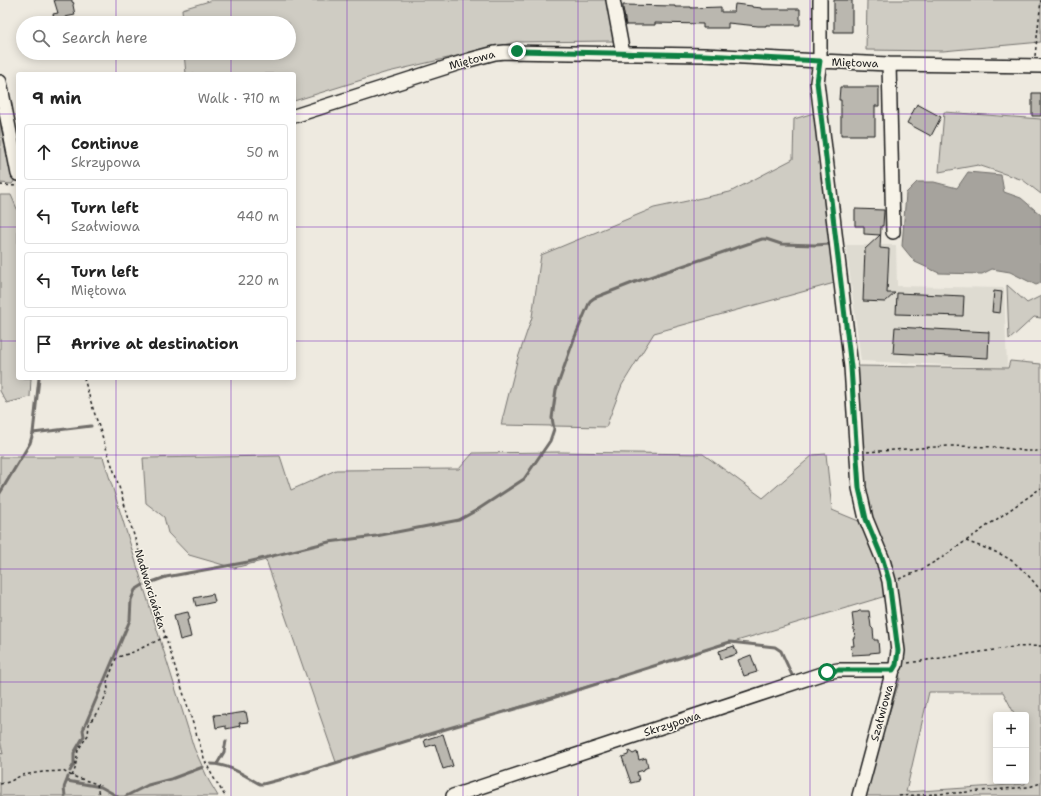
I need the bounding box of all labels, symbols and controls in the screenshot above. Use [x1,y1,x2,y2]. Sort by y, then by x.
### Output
search box [16,16,296,60]
icon: search [30,27,52,49]
text: Search here [62,28,148,48]
route end [508,42,526,60]
street label: Miętowa [447,47,497,73]
street label: Miętowa [831,55,879,71]
text: 9 min [32,87,82,109]
text: Walk · 710 m [198,90,280,107]
text: Continue [71,134,139,154]
icon: ahead [33,141,55,163]
text: 50 m [246,144,279,161]
text: Skrzypowa [71,154,140,171]
text: Turn left [71,198,139,218]
icon: left [33,205,55,227]
text: 440 m [237,208,279,225]
text: Szałwiowa [71,218,140,235]
text: Turn left [71,262,139,282]
icon: left [33,269,55,291]
text: 220 m [237,272,279,289]
text: Miętowa [71,282,126,299]
icon: arrive [33,333,55,355]
text: Arrive at destination [71,334,239,354]
street label: Nadwarciańska [131,547,169,631]
route start [818,663,836,681]
street label: Szałwiowa [867,683,897,743]
street label: Skrzypowa [642,708,702,740]
map controls [993,712,1029,784]
button: + [993,712,1029,748]
button: − [993,748,1029,784]

